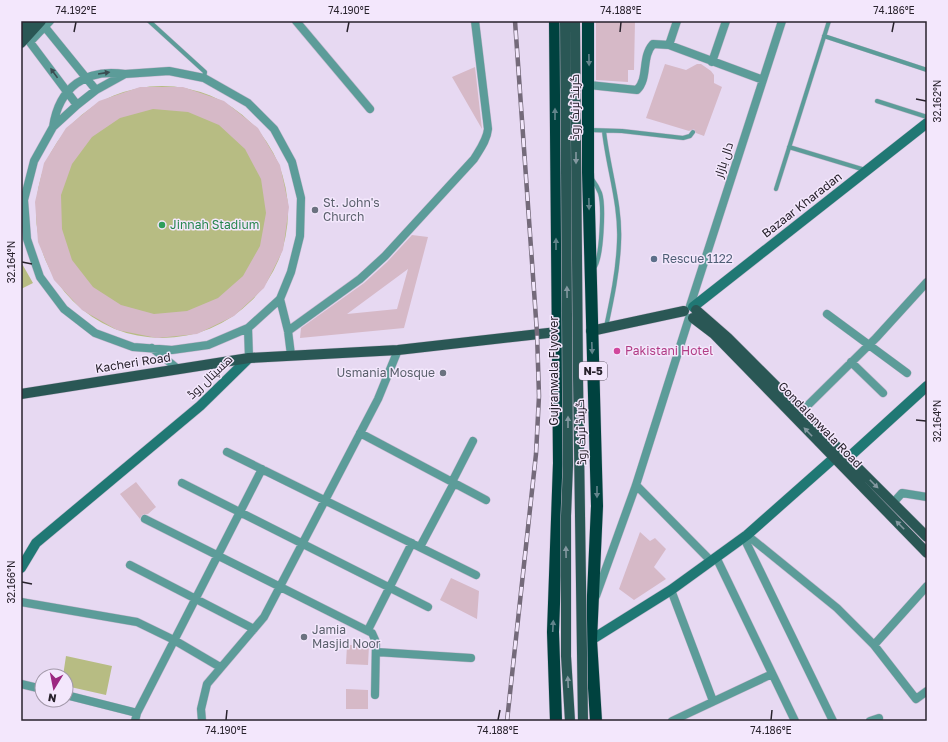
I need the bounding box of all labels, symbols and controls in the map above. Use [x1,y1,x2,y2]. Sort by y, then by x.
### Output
text: 74.192°E [55,4,97,16]
text: 74.190°E [328,4,370,16]
text: 74.188°E [600,4,642,16]
text: 74.186°E [873,4,915,16]
one-way arrow [586,54,592,67]
one-way arrow [50,68,58,79]
one-way arrow [98,70,110,76]
street label: گرینڈ ٹرنک روڈ [567,74,582,140]
text: 32.162°N [931,80,943,122]
one-way arrow [552,107,558,120]
street label: دال بازار [710,140,736,180]
one-way arrow [573,152,579,165]
street label: Bazaar Kharadan [759,169,845,241]
place label: St. John's Church [323,195,380,224]
one-way arrow [586,198,592,211]
marker: St. John's Church [310,205,320,215]
place label: Jinnah Stadium [170,217,259,232]
marker: Jinnah Stadium [157,220,167,230]
one-way arrow [553,237,559,250]
text: 32.164°N [5,241,17,283]
place label: Rescue 1122 [662,251,733,266]
marker: Rescue 1122 [649,254,659,264]
one-way arrow [564,285,570,298]
street label: Gujranwala Flyover [546,316,561,426]
one-way arrow [589,342,595,355]
place label: Pakistani Hotel [625,343,713,358]
marker: Pakistani Hotel [612,346,622,356]
street label: Kacheri Road [94,349,172,376]
street label: ھسپتال روڈ [184,351,236,403]
road number: N-5 [579,362,607,380]
place label: Usmania Mosque [337,365,435,380]
marker: Usmania Mosque [438,368,448,378]
street label: Gondalanwala Road [775,378,865,471]
street label: گرینڈ ٹرنک روڈ [572,399,589,465]
text: 32.164°N [931,400,943,442]
one-way arrow [565,415,571,428]
one-way arrow [804,427,813,437]
one-way arrow [869,479,879,489]
one-way arrow [594,486,600,499]
one-way arrow [895,520,904,530]
one-way arrow [563,545,569,558]
text: 32.166°N [5,560,17,604]
one-way arrow [550,619,556,632]
place label: Jamia Masjid Noor [312,622,381,651]
marker: Jamia Masjid Noor [299,632,309,642]
north arrow [34,668,74,708]
one-way arrow [564,676,571,688]
text: N [47,691,57,705]
text: 74.190°E [205,724,247,736]
text: 74.188°E [477,724,519,736]
text: 74.186°E [750,724,792,736]

